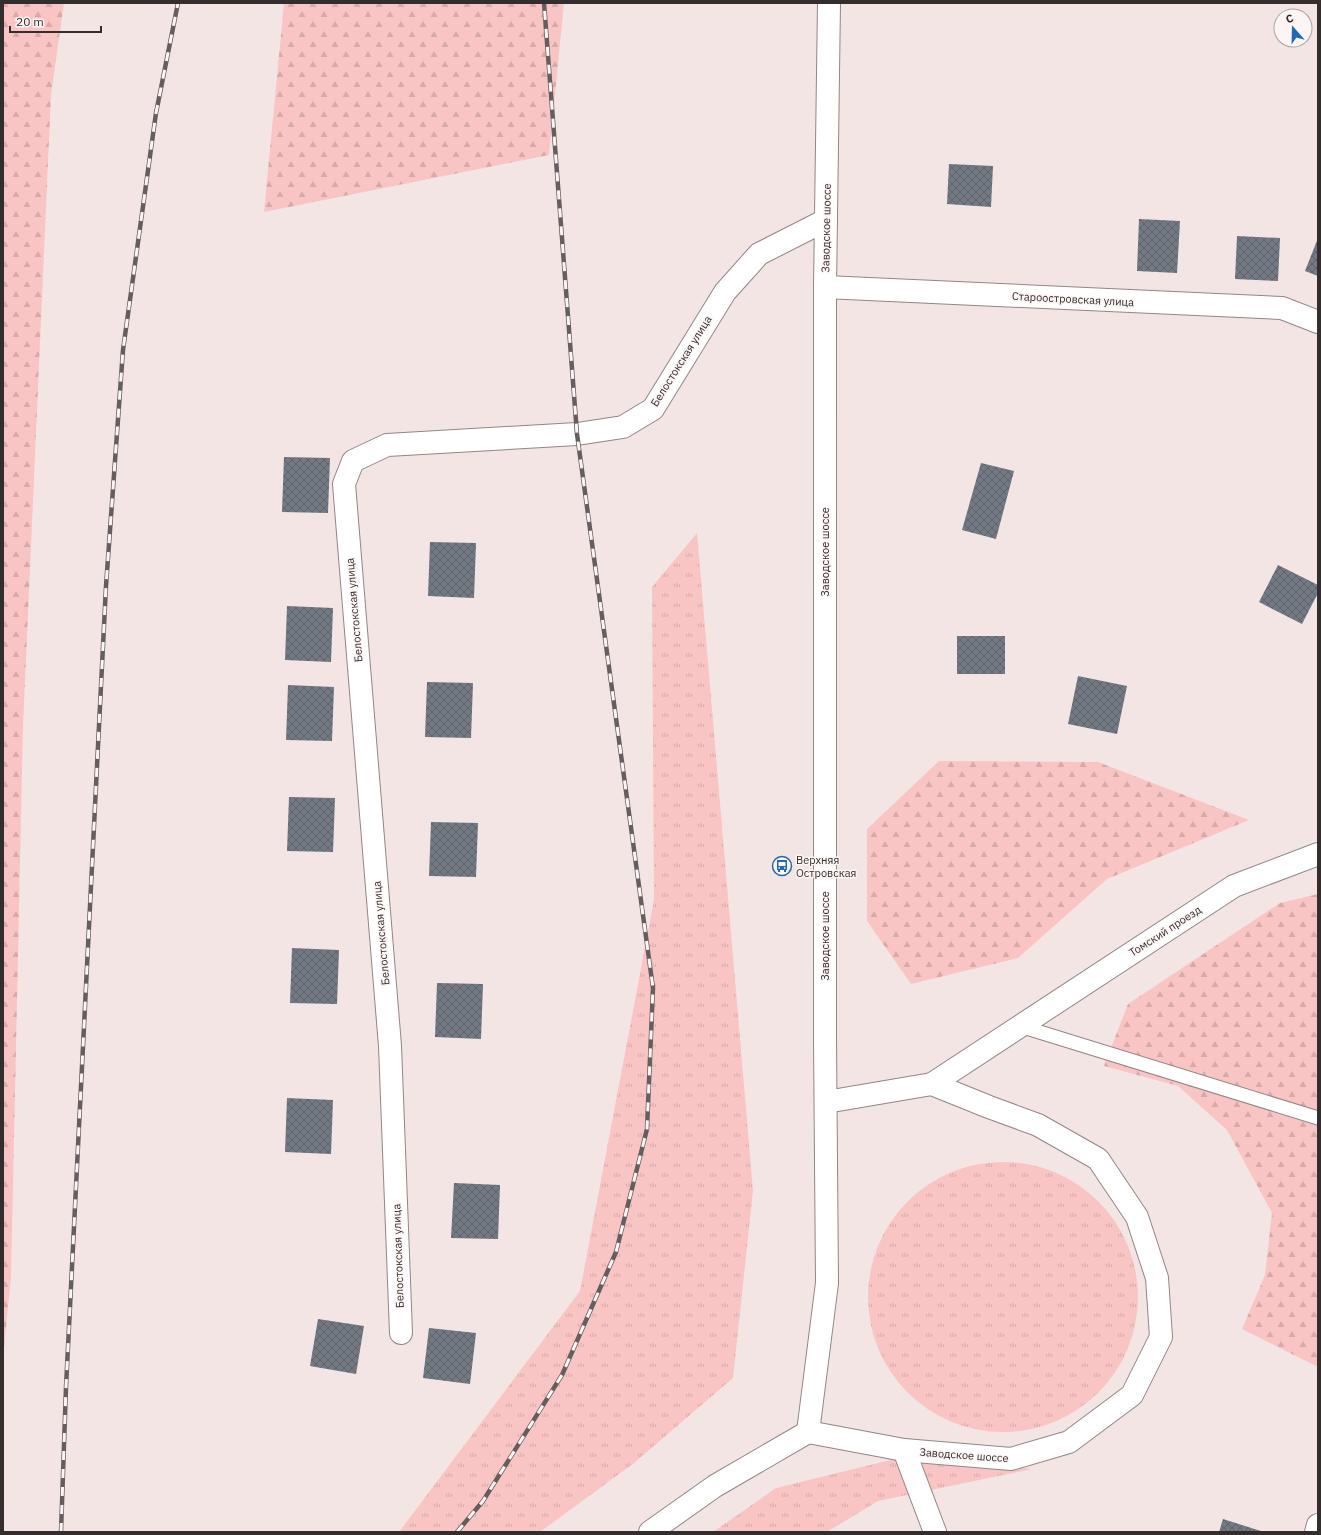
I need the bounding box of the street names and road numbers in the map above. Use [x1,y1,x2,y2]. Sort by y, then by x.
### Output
street label: Заводское шоссе [818,183,834,273]
street label: Староостровская улица [1012,289,1135,309]
street label: Белостокская улица [647,313,715,409]
street label: Заводское шоссе [818,507,832,597]
street label: Белостокская улица [342,557,366,663]
street label: Белостокская улица [369,880,393,986]
street label: Заводское шоссе [818,891,832,981]
street label: Томский проезд [1126,902,1204,960]
street label: Белостокская улица [389,1203,407,1308]
street label: Заводское шоссе [919,1445,1009,1465]

